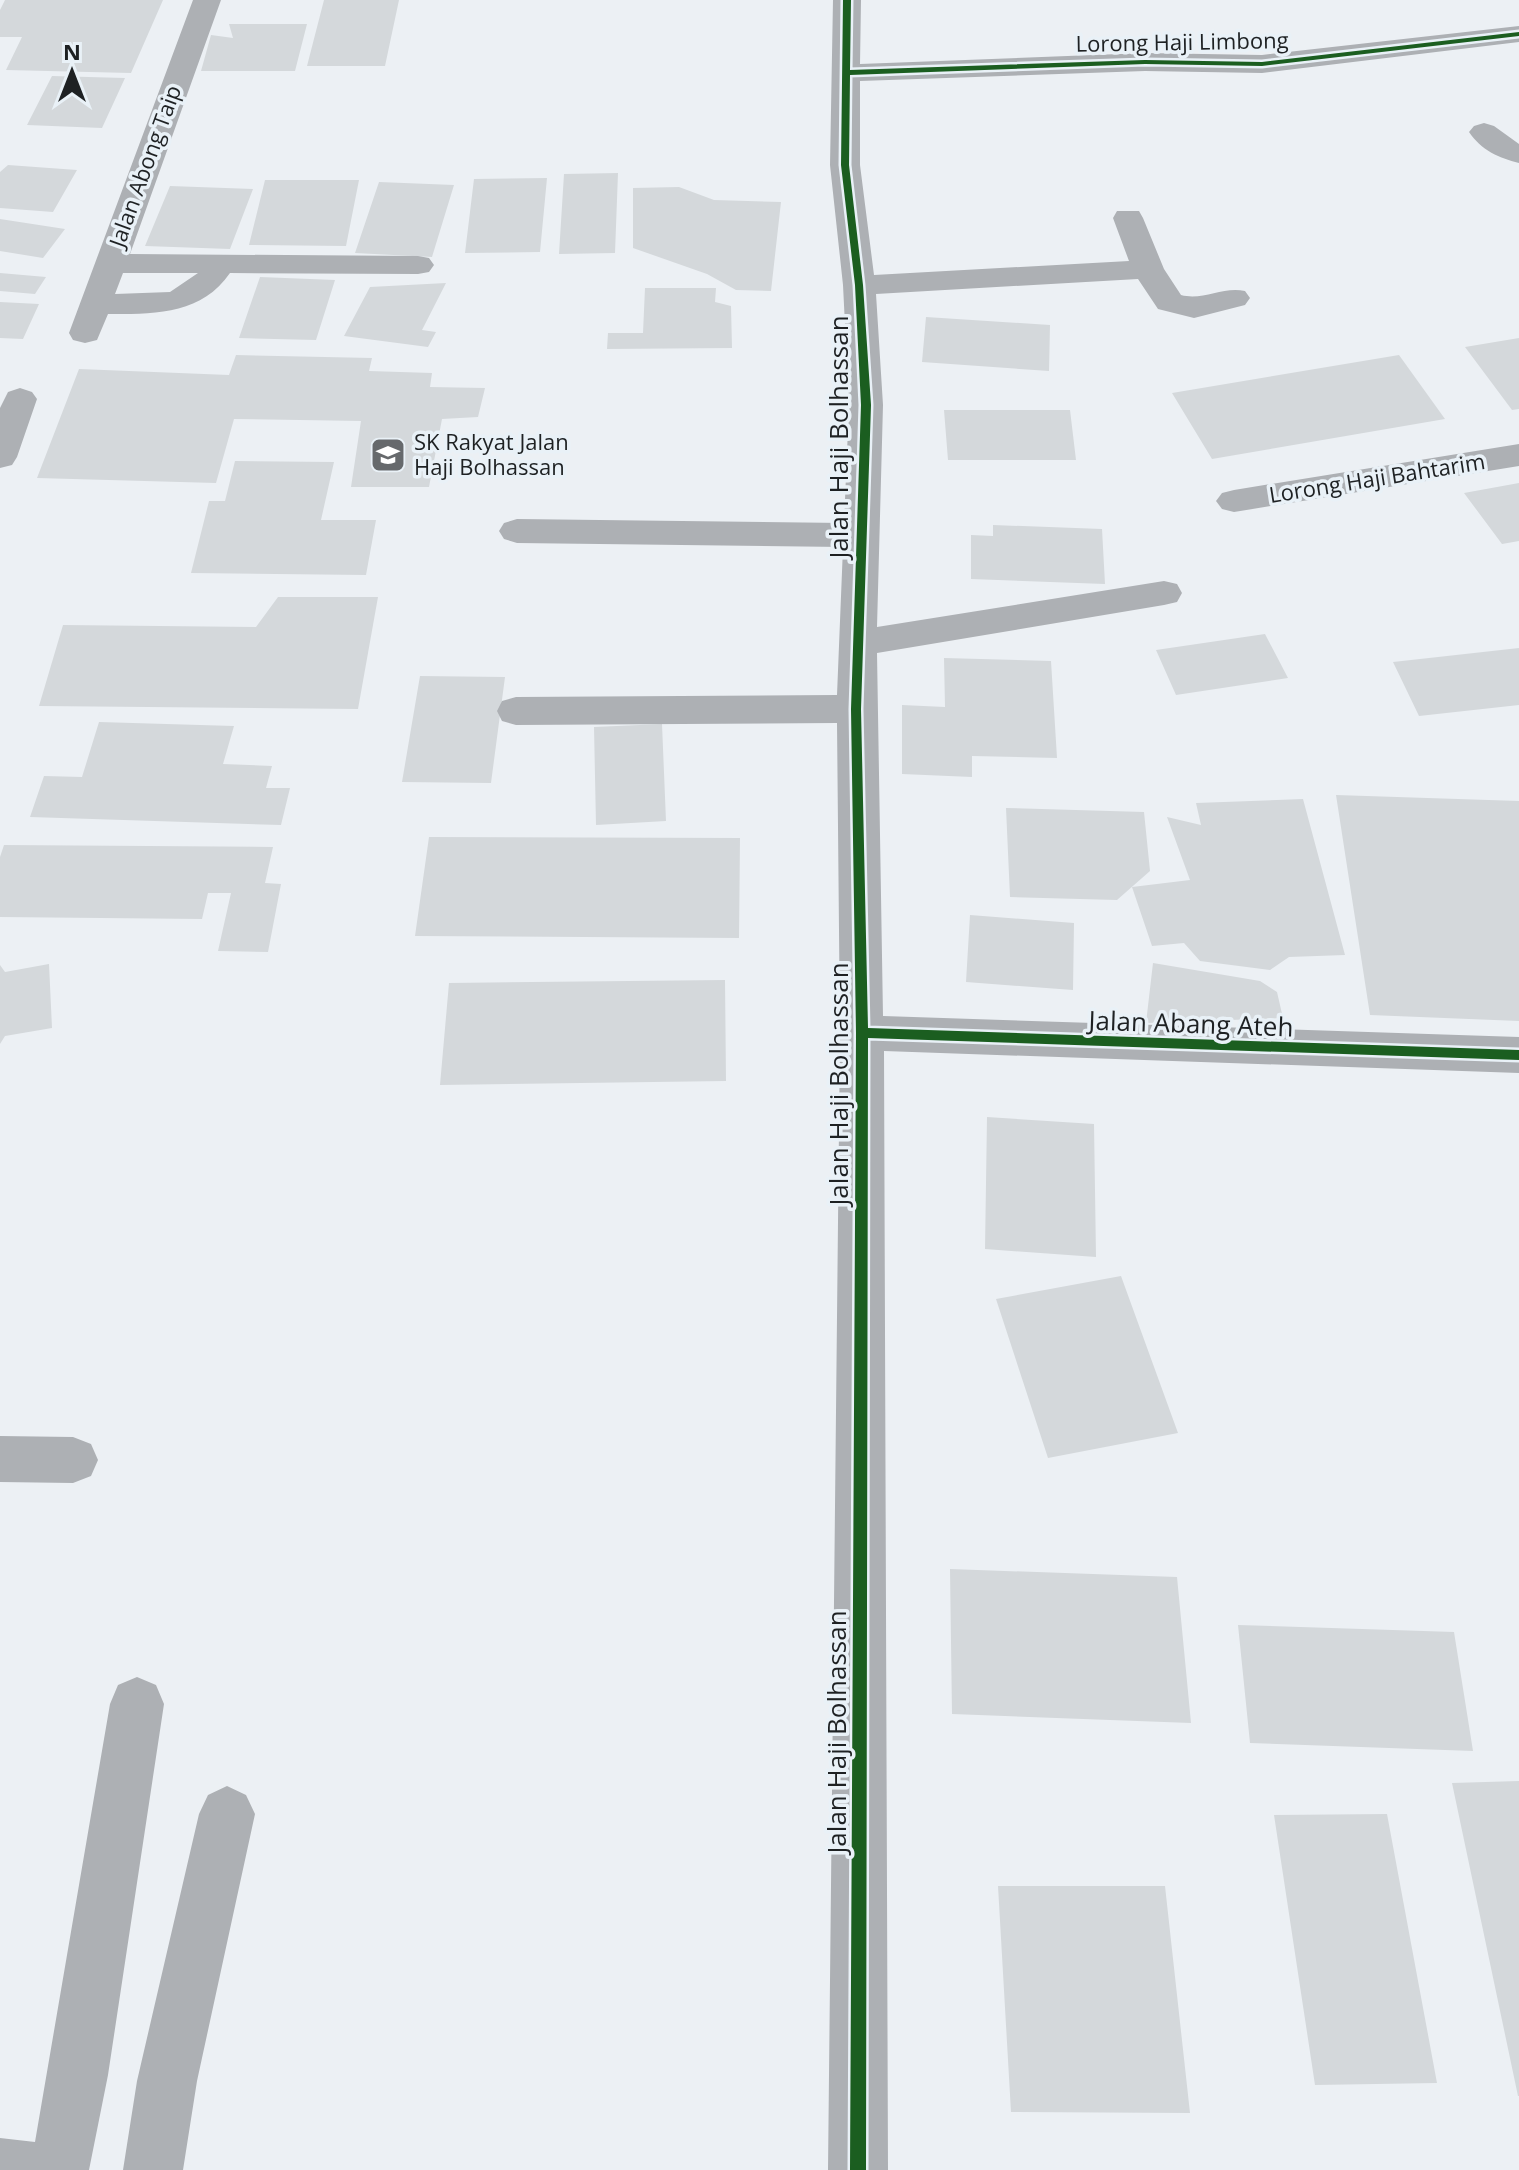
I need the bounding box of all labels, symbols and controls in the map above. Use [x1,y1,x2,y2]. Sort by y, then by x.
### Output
street label: Lorong Haji Limbong [1075,24,1289,58]
north arrow [32,32,112,112]
text: N [63,36,81,66]
street label: Jalan Abong Taip [100,81,187,253]
street label: Jalan Haji Bolhassan [820,315,856,562]
place label: SK Rakyat Jalan Haji Bolhassan [414,426,569,481]
school or university icon: SK Rakyat Jalan Haji Bolhassan [369,436,407,474]
street label: Lorong Haji Bahtarim [1267,445,1487,509]
street label: Jalan Haji Bolhassan [820,962,856,1209]
street label: Jalan Abang Ateh [1085,1001,1294,1045]
street label: Jalan Haji Bolhassan [818,1610,854,1857]

